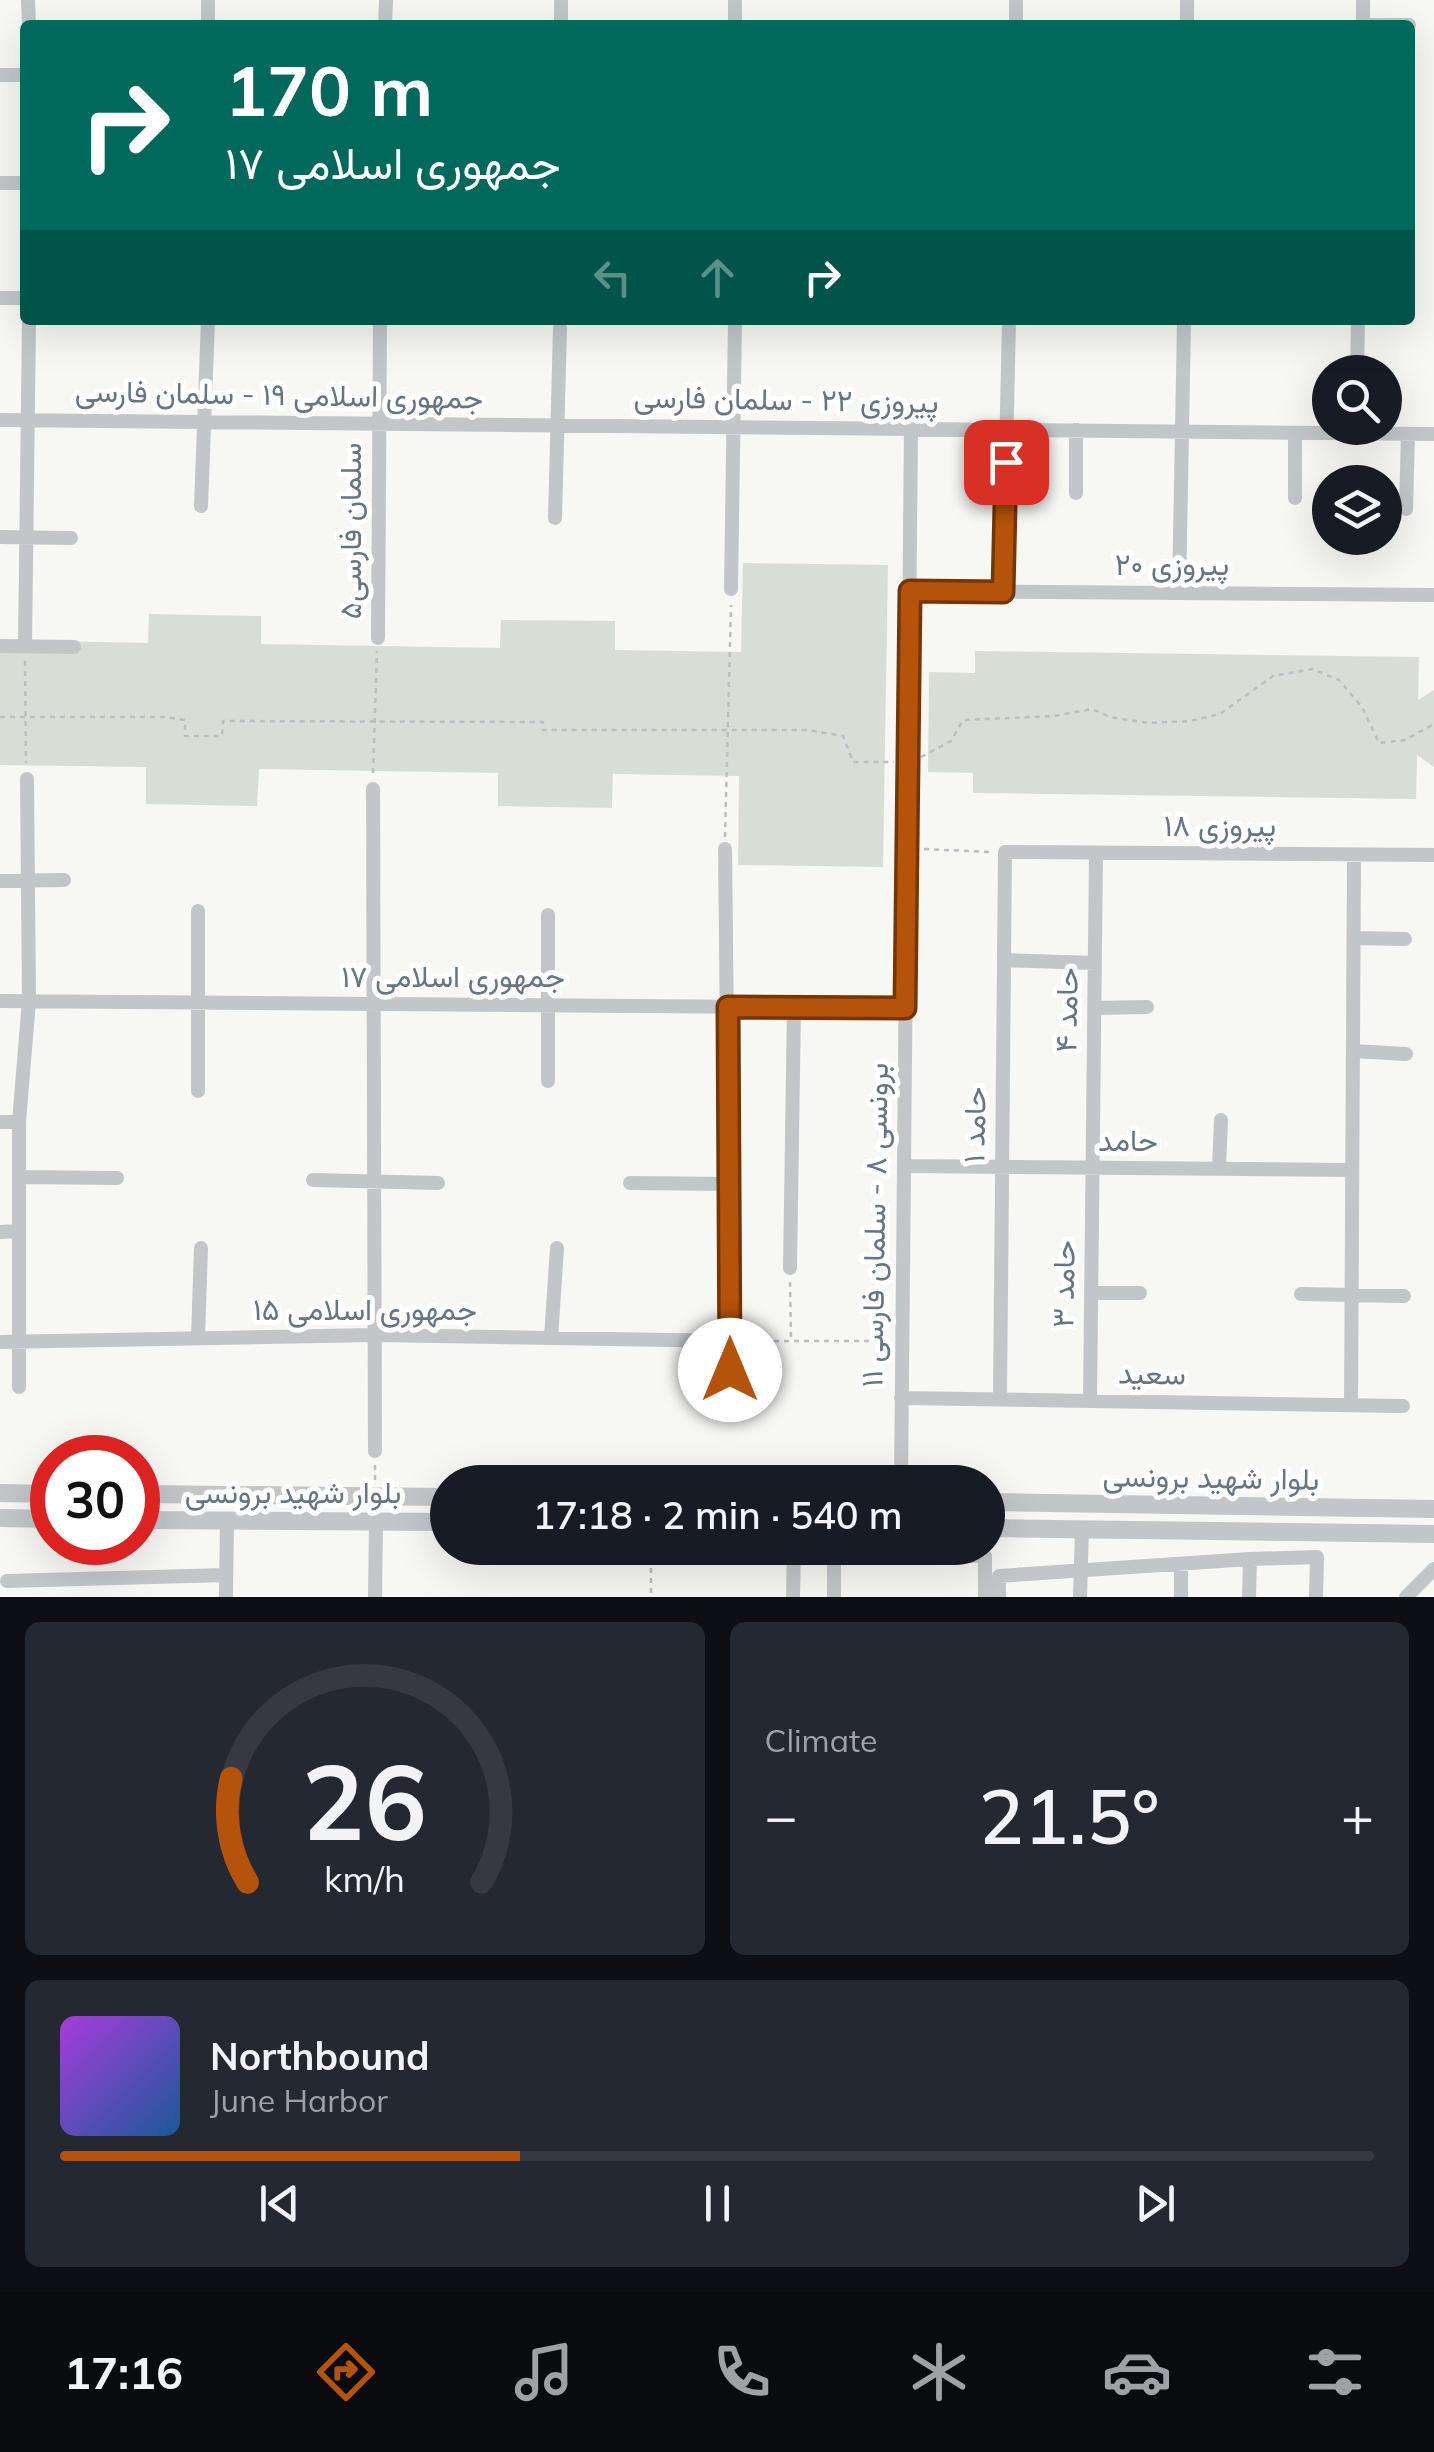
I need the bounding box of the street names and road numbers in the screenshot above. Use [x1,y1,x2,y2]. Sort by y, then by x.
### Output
street label: جمهوری اسلامی ۱۹ - سلمان فارسی [75,371,483,417]
street label: پیروزی ۲۲ - سلمان فارسی [633,377,939,423]
street label: سلمان فارسی۵ [331,443,369,619]
street label: پیروزی ۲۰ [1115,545,1229,585]
street label: پیروزی ۱۸ [1164,806,1276,846]
street label: جمهوری اسلامی ۱۷ [341,957,565,995]
street label: حامد ۴ [1046,967,1086,1053]
street label: برونسی ۸ - سلمان فارسی ۱۱ [852,1062,896,1388]
street label: حامد ۱ [954,1086,994,1164]
street label: حامد [1098,1121,1158,1159]
street label: حامد ۳ [1043,1240,1083,1328]
street label: جمهوری اسلامی ۱۵ [253,1290,477,1328]
street label: سعید [1118,1353,1186,1393]
street label: بلوار شهید برونسی [1102,1456,1320,1498]
street label: بلوار شهید برونسی [185,1473,401,1511]

